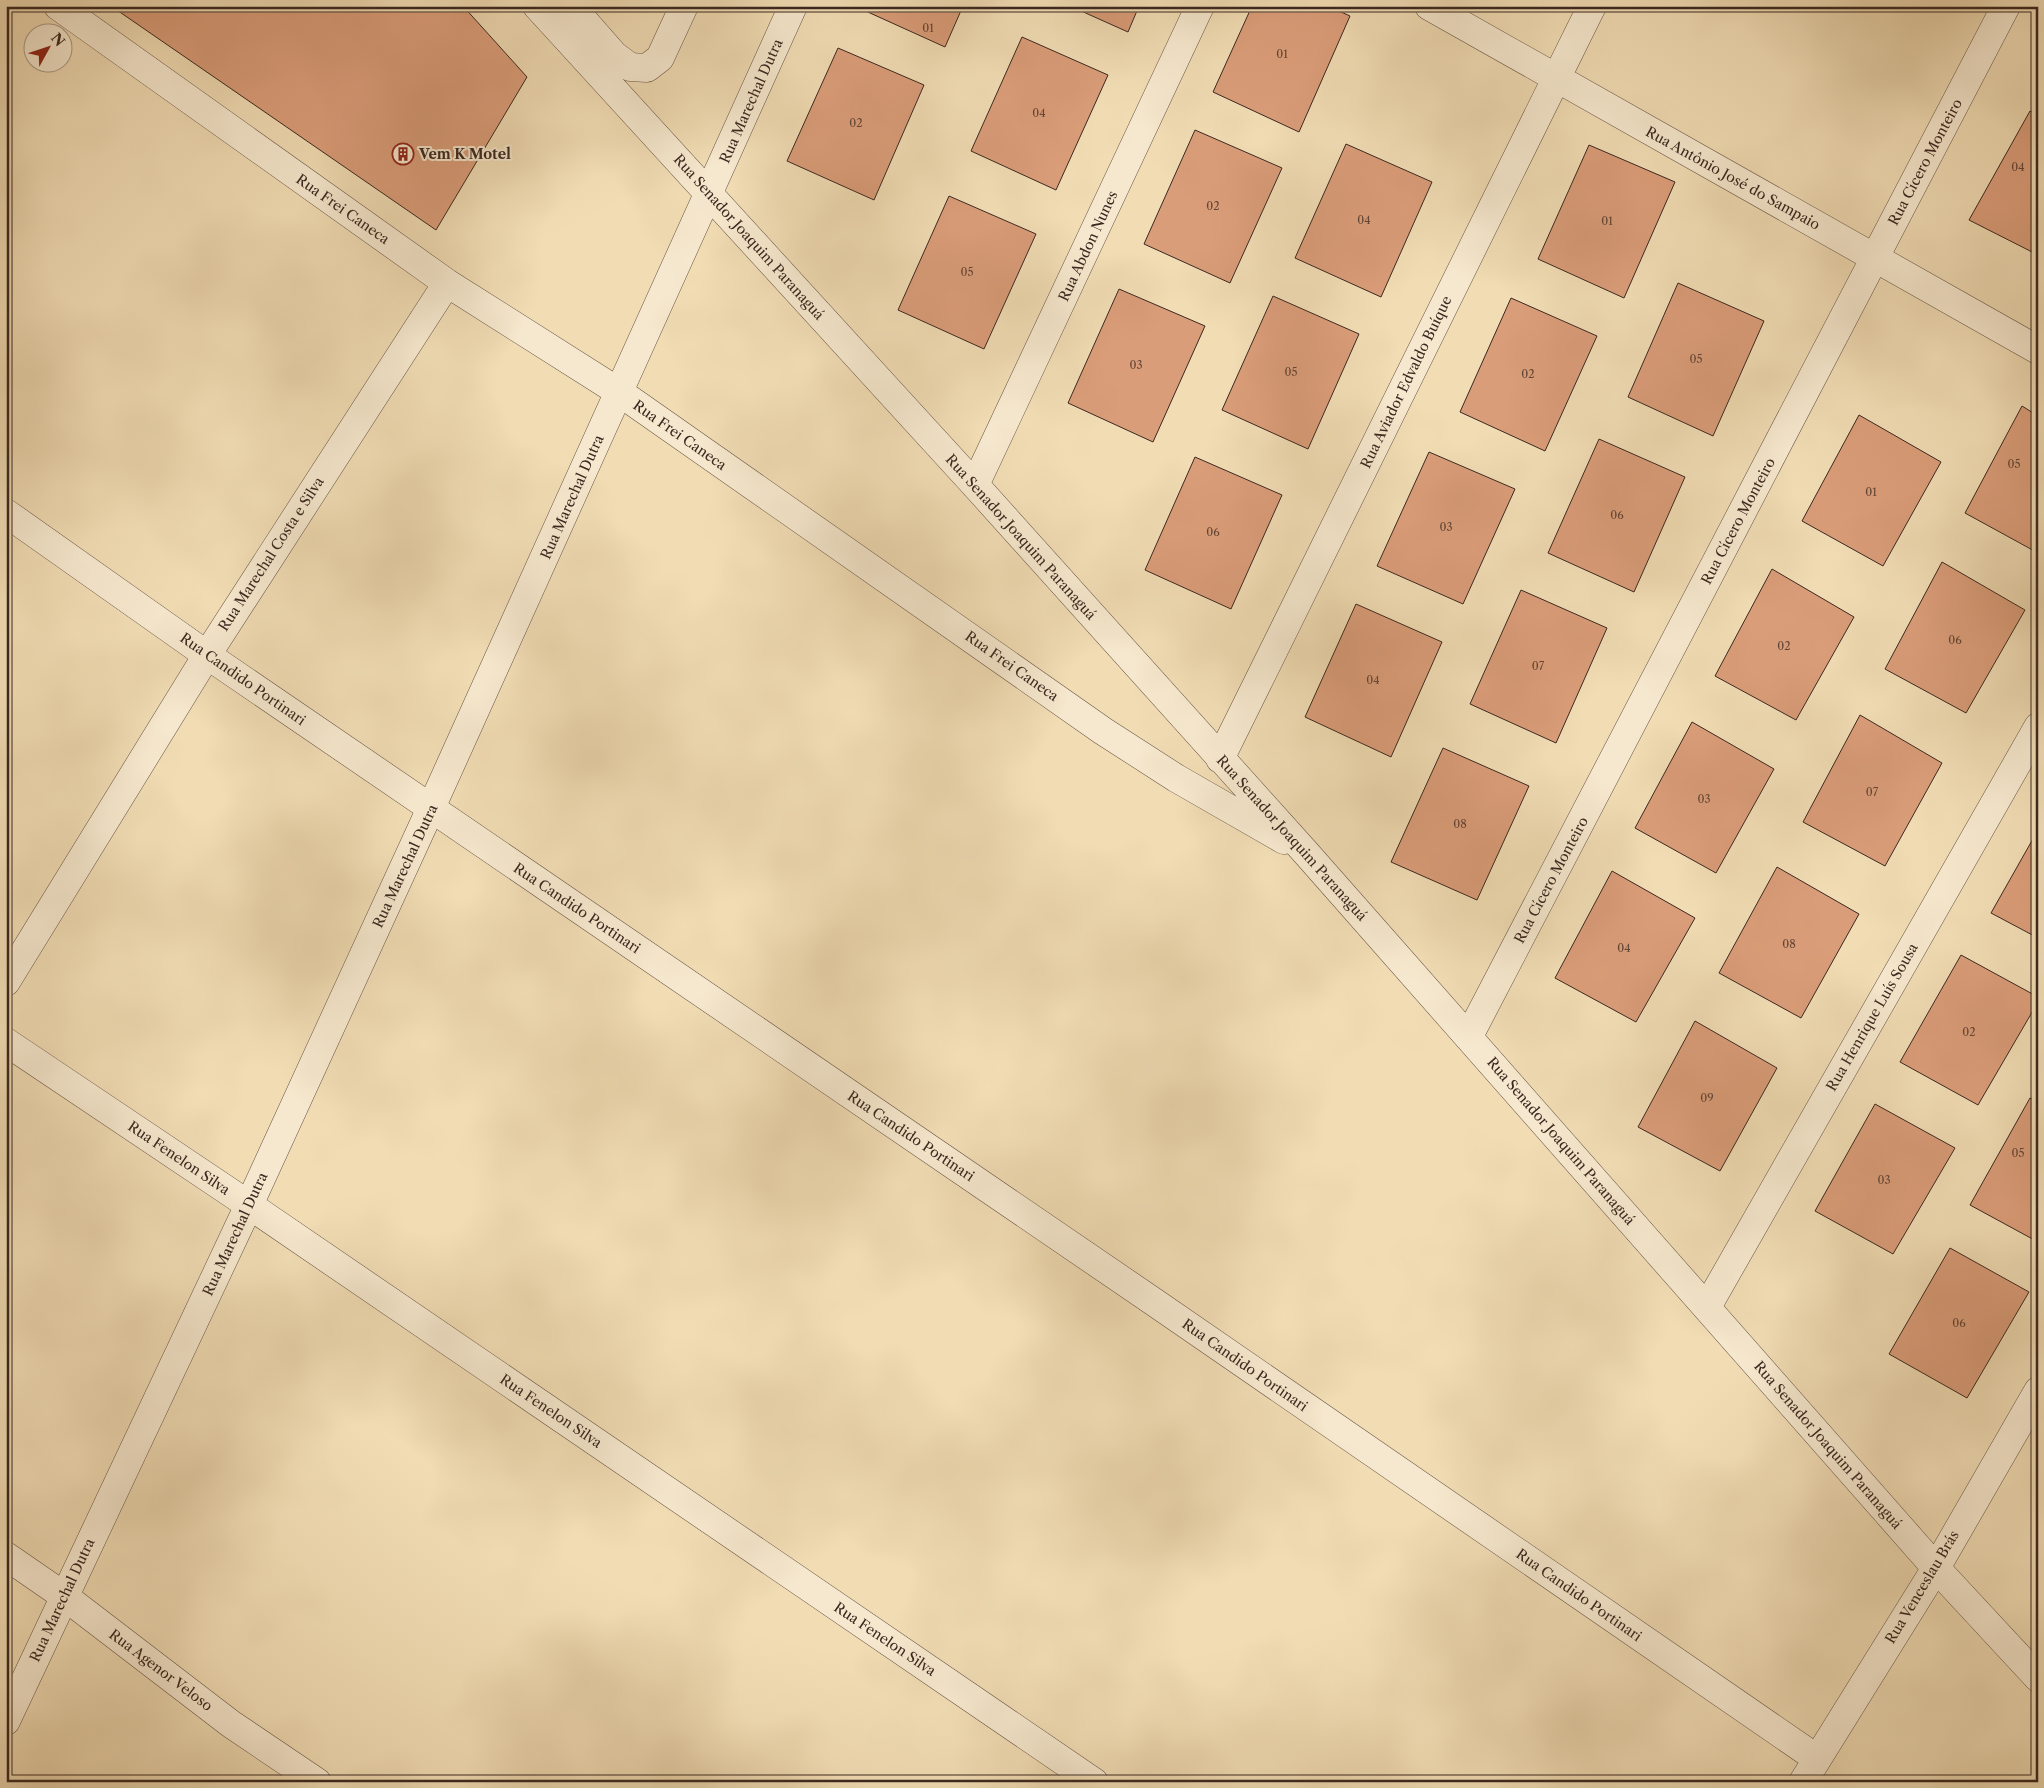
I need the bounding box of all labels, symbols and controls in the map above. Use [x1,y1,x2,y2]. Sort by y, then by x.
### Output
house number: 01 [922,21,934,35]
north arrow [22,22,72,72]
text: N [47,29,69,50]
street label: Rua Marechal Dutra [715,35,787,166]
house number: 01 [1276,47,1288,61]
street label: Rua Cícero Monteiro [1884,96,1966,228]
house number: 04 [1032,106,1046,120]
house number: 02 [849,116,863,130]
street label: Rua Antônio José do Sampaio [1643,122,1823,234]
building icon: Vem K Motel [391,142,415,166]
place label: Vem K Motel [418,145,511,163]
street label: Rua Senador Joaquim Paranaguá [670,150,829,324]
house number: 04 [2011,160,2025,174]
street label: Rua Frei Caneca [293,170,394,248]
street label: Rua Abdon Nunes [1054,188,1122,304]
house number: 02 [1206,199,1220,213]
house number: 04 [1357,213,1371,227]
house number: 01 [1601,214,1613,228]
house number: 05 [961,265,973,279]
street label: Rua Aviador Edvaldo Buíque [1356,293,1456,471]
house number: 05 [1690,352,1702,366]
house number: 03 [1129,358,1143,372]
house number: 05 [1285,365,1297,379]
house number: 02 [1521,367,1535,381]
street label: Rua Frei Caneca [630,396,731,474]
street label: Rua Marechal Dutra [536,431,608,562]
street label: Rua Senador Joaquim Paranaguá [942,450,1101,624]
street label: Rua Cícero Monteiro [1697,455,1779,587]
house number: 05 [2008,457,2020,471]
street label: Rua Marechal Costa e Silva [214,473,328,634]
house number: 01 [1865,485,1877,499]
house number: 06 [1610,508,1624,522]
house number: 03 [1439,520,1453,534]
house number: 06 [1206,525,1220,539]
street label: Rua Frei Caneca [962,627,1063,705]
street label: Rua Candido Portinari [177,629,309,729]
house number: 06 [1948,633,1962,647]
house number: 02 [1777,639,1791,653]
house number: 07 [1532,659,1545,673]
house number: 04 [1366,673,1380,687]
street label: Rua Senador Joaquim Paranaguá [1213,751,1372,925]
house number: 07 [1866,785,1879,799]
house number: 03 [1697,792,1711,806]
street label: Rua Marechal Dutra [368,801,442,931]
street label: Rua Cícero Monteiro [1510,814,1592,946]
house number: 08 [1453,817,1467,831]
street label: Rua Candido Portinari [510,859,644,957]
house number: 08 [1782,937,1796,951]
street label: Rua Henrique Luís Sousa [1822,939,1922,1094]
house number: 04 [1617,941,1631,955]
house number: 02 [1962,1025,1976,1039]
street label: Rua Senador Joaquim Paranaguá [1483,1053,1639,1229]
street label: Rua Candido Portinari [844,1087,978,1185]
house number: 09 [1700,1091,1714,1105]
street label: Rua Fenelon Silva [125,1117,234,1199]
house number: 05 [2012,1146,2024,1160]
street label: Rua Marechal Dutra [198,1169,272,1299]
house number: 03 [1877,1173,1891,1187]
street label: Rua Candido Portinari [1179,1315,1311,1415]
house number: 06 [1952,1316,1966,1330]
street label: Rua Senador Joaquim Paranaguá [1750,1357,1906,1533]
street label: Rua Fenelon Silva [497,1370,606,1452]
street label: Rua Venceslau Brás [1881,1527,1963,1647]
street label: Rua Marechal Dutra [25,1535,99,1665]
street label: Rua Candido Portinari [1513,1545,1645,1645]
street label: Rua Fenelon Silva [831,1598,940,1680]
street label: Rua Agenor Veloso [106,1625,216,1715]

